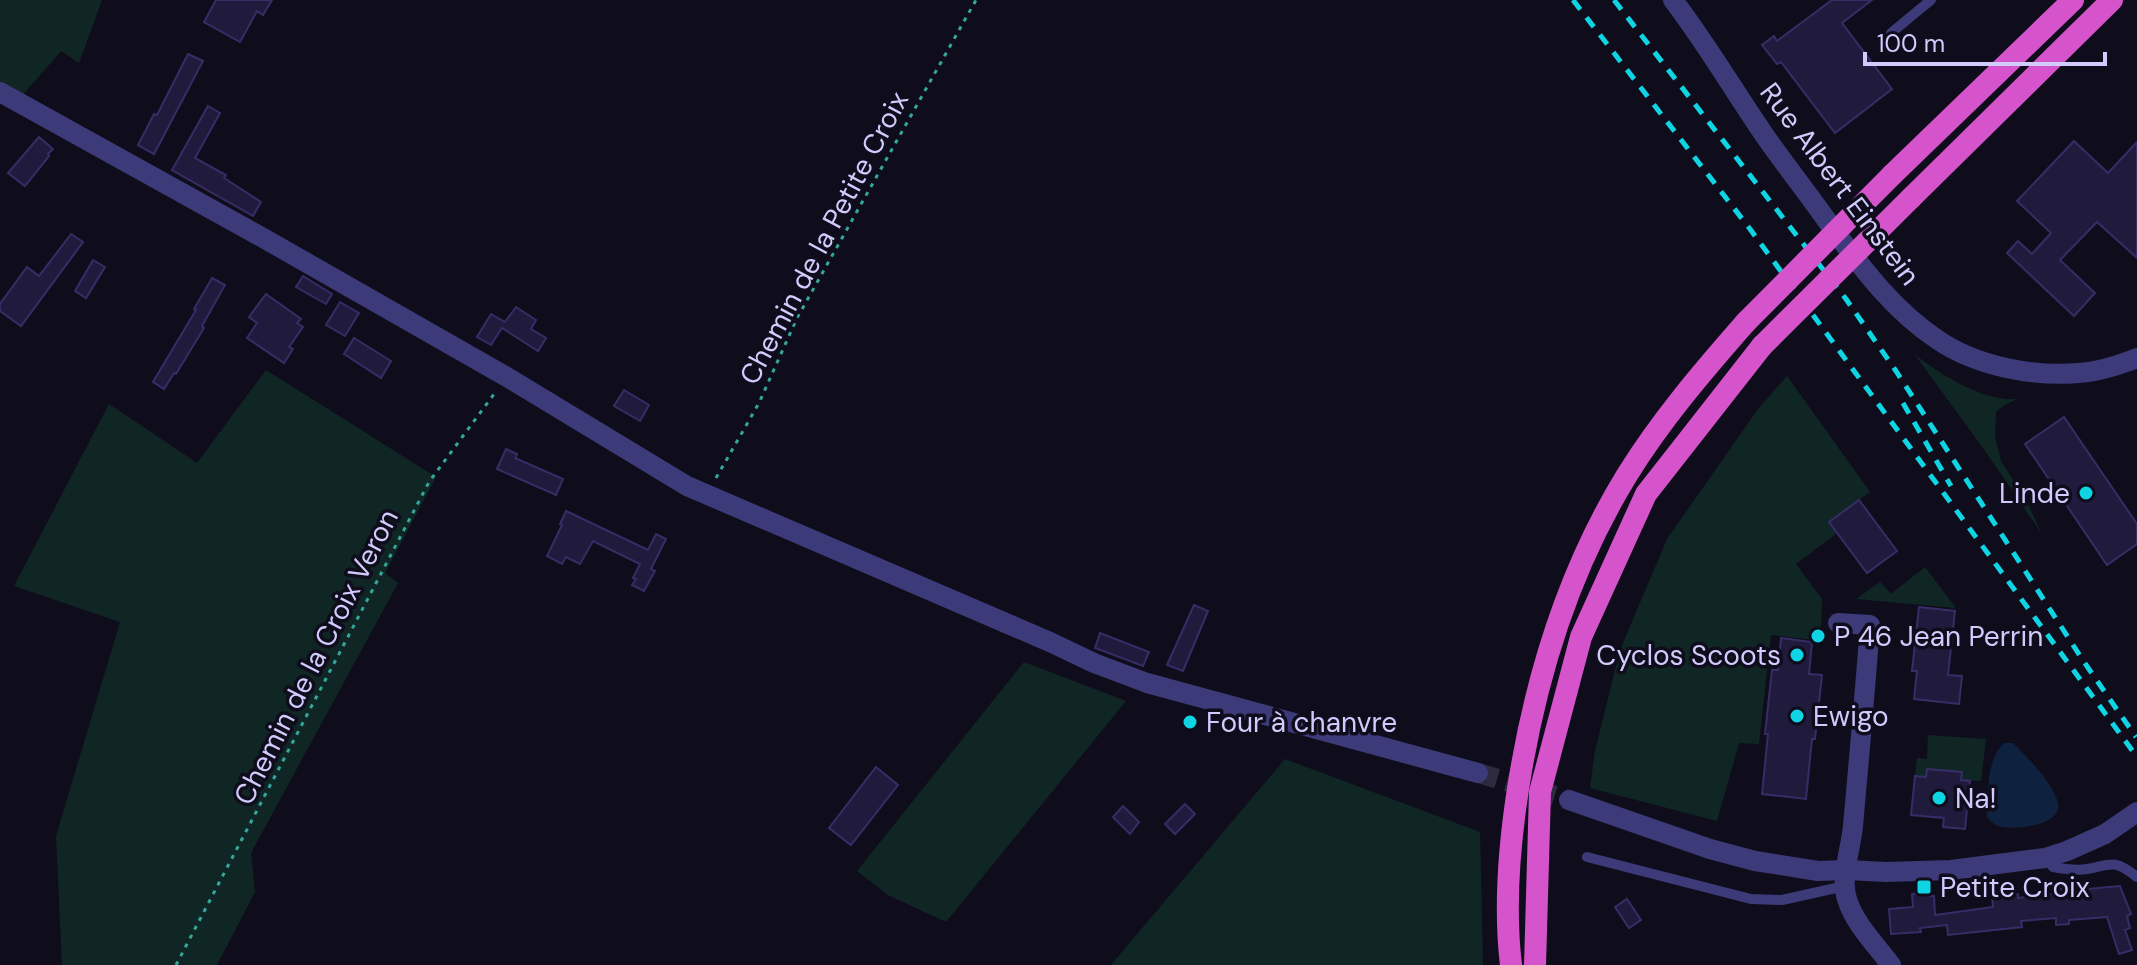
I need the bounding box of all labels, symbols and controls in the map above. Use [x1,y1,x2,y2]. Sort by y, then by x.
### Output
scale bar [1865,16,2105,66]
text: 100 m [1877,28,1945,59]
street label: Rue Albert Einstein [1752,75,1928,293]
street label: Chemin de la Petite Croix [731,85,917,391]
place label: Linde [1999,475,2070,512]
marker: Linde [2077,484,2095,502]
street label: Chemin de la Croix Veron [225,503,407,811]
place label: P 46 Jean Perrin [1834,618,2043,655]
marker: P 46 Jean Perrin [1809,627,1827,645]
place label: Cyclos Scoots [1596,637,1781,674]
marker: Cyclos Scoots [1788,646,1806,664]
place label: Ewigo [1813,698,1889,735]
place label: Four à chanvre [1206,704,1397,741]
marker: Ewigo [1788,707,1806,725]
marker: Four à chanvre [1181,713,1199,731]
place label: Na! [1955,780,1997,817]
marker: Na! [1930,789,1948,807]
place label: Petite Croix [1940,869,2090,906]
marker: Petite Croix [1915,878,1933,896]

